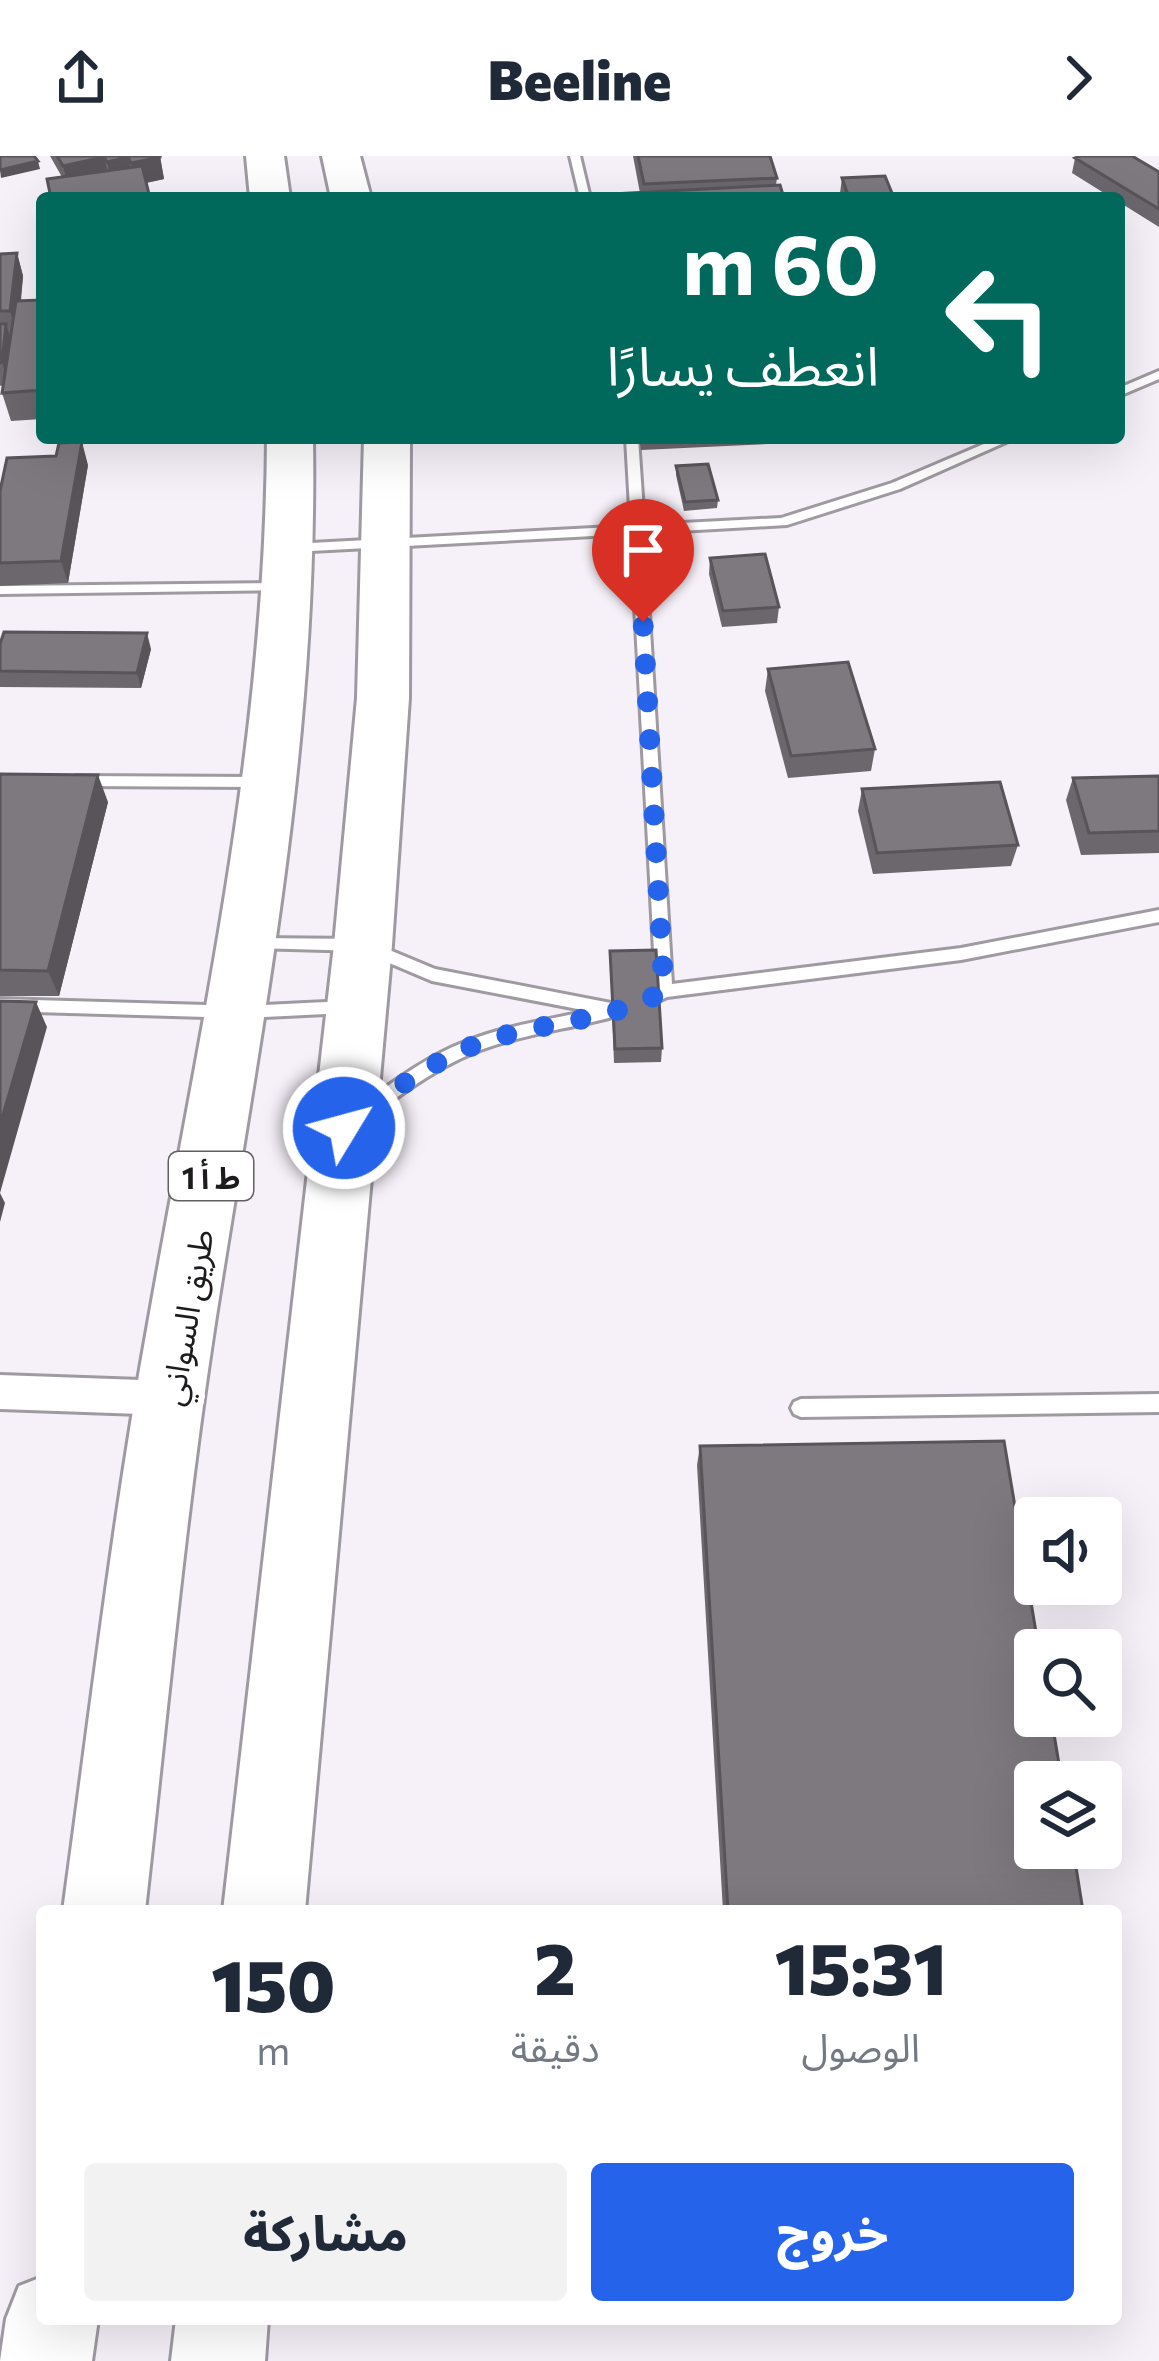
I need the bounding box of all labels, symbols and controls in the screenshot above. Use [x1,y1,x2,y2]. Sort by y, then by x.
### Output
icon: share [48,45,114,111]
text: Beeline [488,45,671,111]
icon: forward [1045,45,1111,111]
text: 60 m [682,210,879,312]
icon: left [921,240,1077,396]
text: انعطف يسارًا [606,331,879,397]
pin [592,499,694,622]
icon: arrive [610,517,676,583]
position arrow [281,1065,407,1191]
road number: ط أ 1 [169,1152,253,1200]
street label: طريق السواني [149,1226,227,1410]
map controls [1014,1497,1122,1869]
button: sound [1014,1497,1122,1605]
button: search [1014,1629,1122,1737]
button: layers [1014,1761,1122,1869]
text: 2 [534,1922,576,2010]
text: 15:31 [775,1922,947,2010]
text: 150 [211,1939,335,2027]
text: دقيقة [511,2022,600,2070]
text: الوصول [801,2022,920,2070]
text: m [256,2025,290,2073]
button: مشاركة [84,2163,567,2301]
button: خروج [591,2163,1074,2301]

